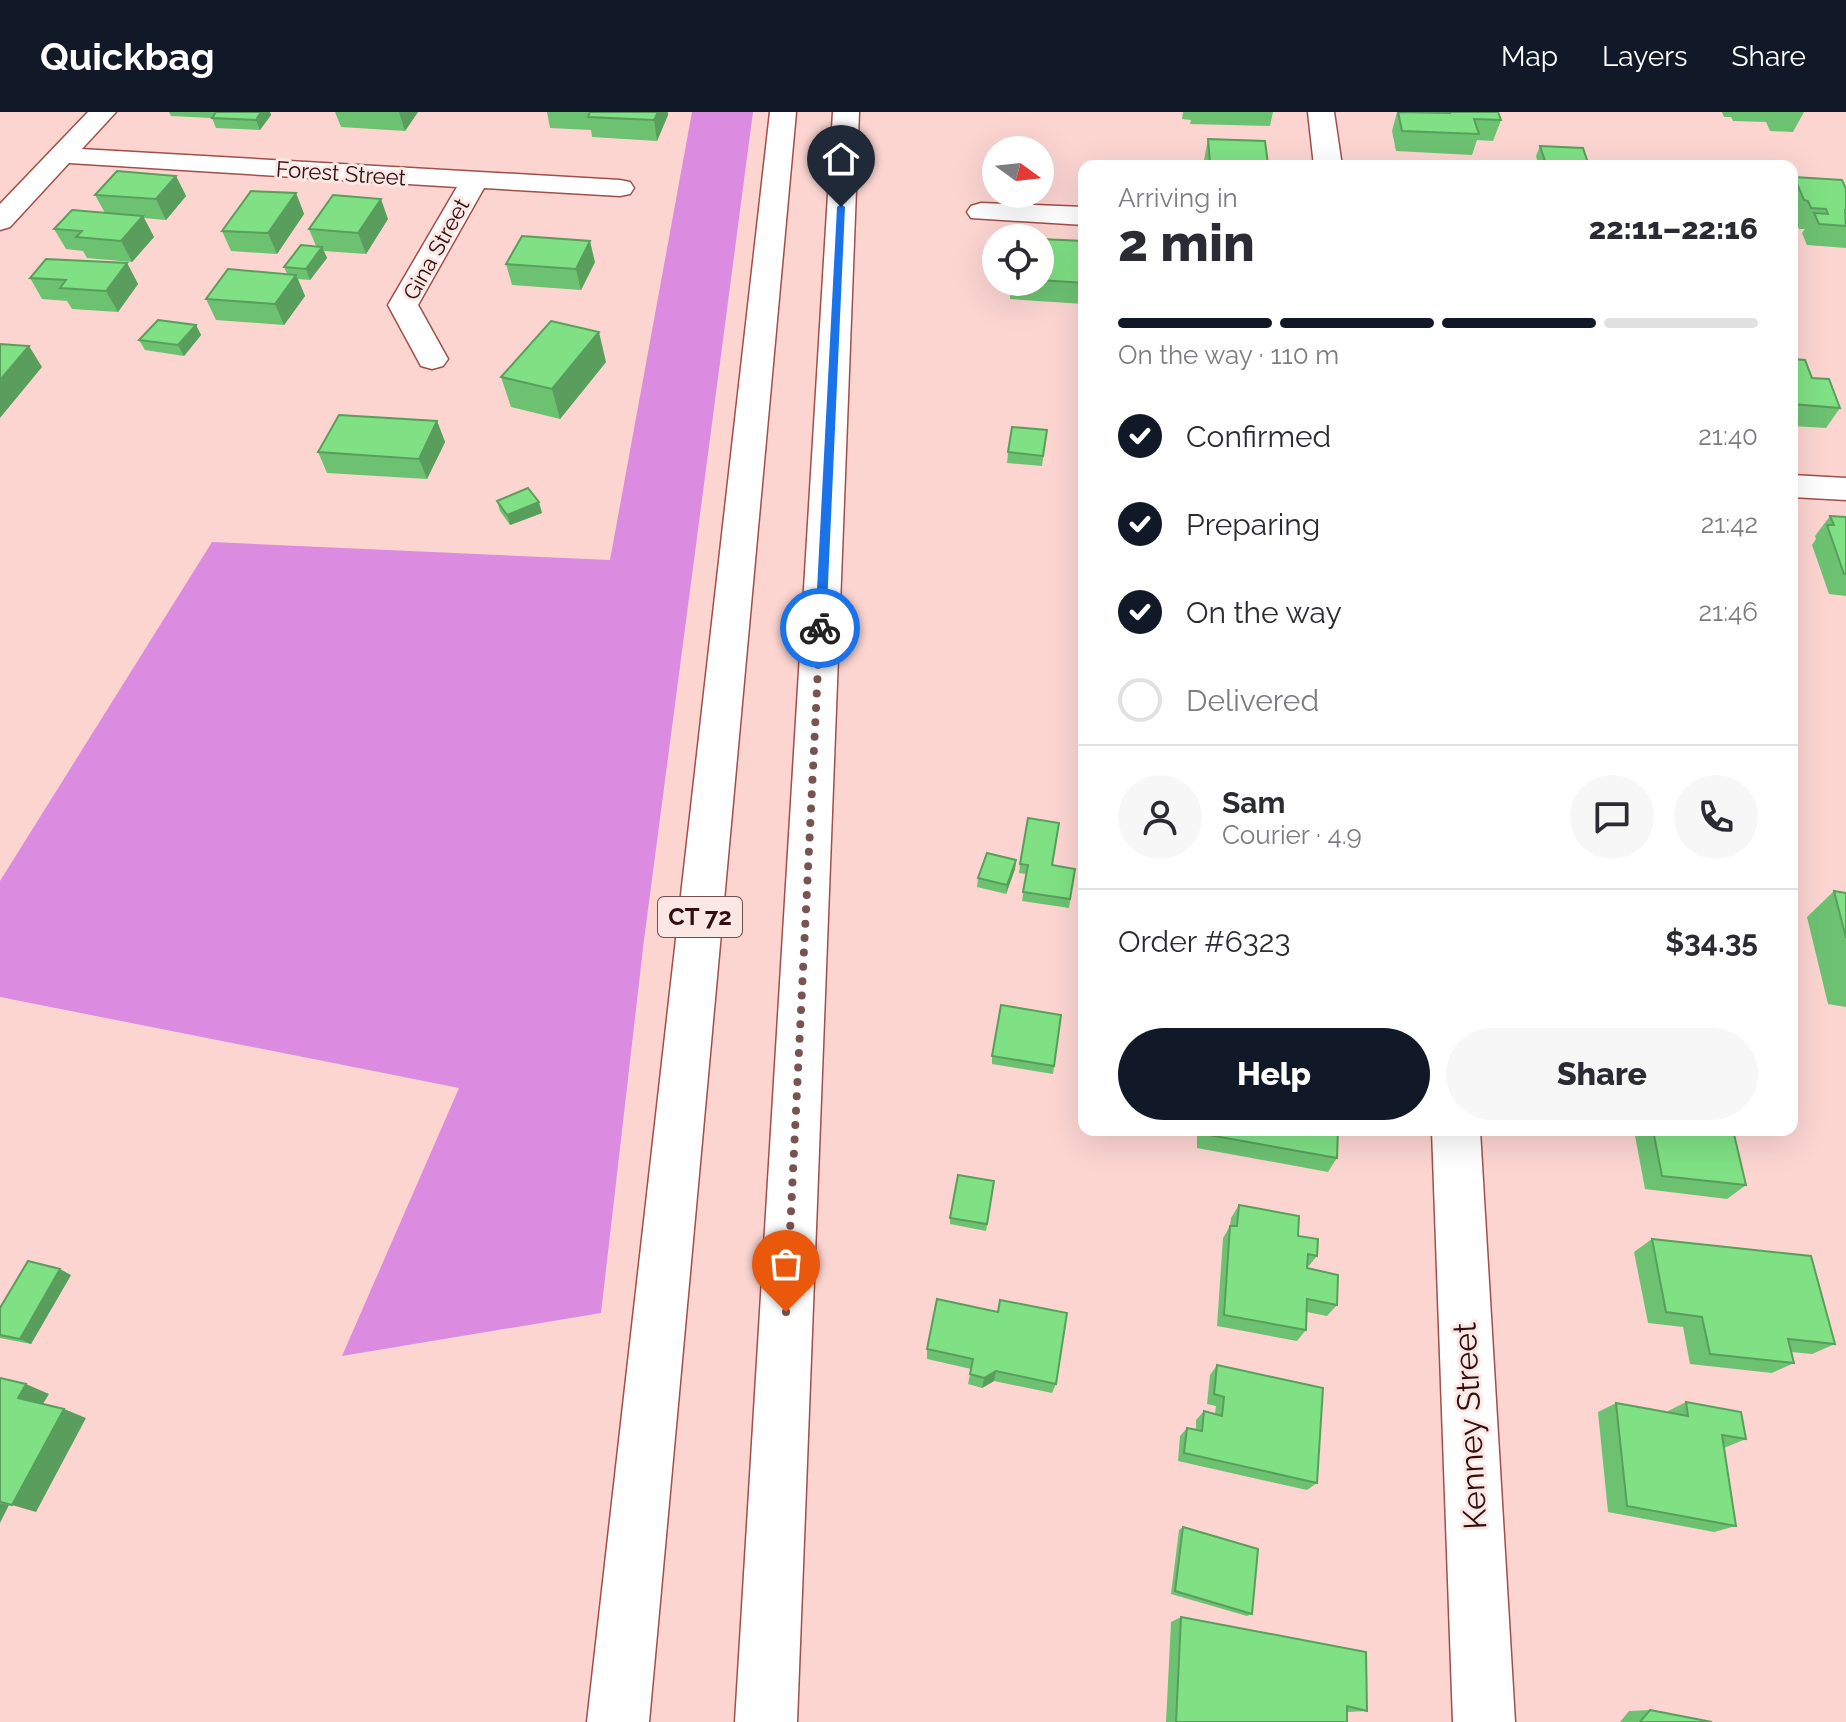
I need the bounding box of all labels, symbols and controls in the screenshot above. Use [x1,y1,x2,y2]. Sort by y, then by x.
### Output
text: Quickbag [40,34,215,79]
text: Map [1501,40,1558,73]
text: Layers [1602,40,1688,73]
text: Share [1732,40,1806,73]
pin [807,125,875,207]
north arrow [982,136,1054,208]
map controls [982,136,1054,296]
icon: home [819,137,863,181]
street label: Forest Street [275,155,407,191]
text: Arriving in [1118,183,1238,213]
street label: Gina Street [397,193,475,304]
text: 22:11–22:16 [1589,211,1758,246]
text: 2 min [1118,212,1255,273]
button: locate [982,224,1054,296]
text: On the way · 110 m [1118,340,1339,370]
icon: check [1118,414,1162,458]
text: Confirmed [1186,419,1331,454]
text: 21:40 [1698,421,1758,451]
icon: check [1118,502,1162,546]
text: Preparing [1186,507,1320,542]
text: 21:42 [1701,509,1758,539]
courier [780,588,860,668]
icon: check [1118,590,1162,634]
text: On the way [1186,595,1342,630]
text: 21:46 [1699,597,1758,627]
icon: bike [798,606,842,650]
text: Delivered [1186,683,1319,718]
button: person [1118,775,1202,859]
button: chat [1570,775,1654,859]
button: phone [1674,775,1758,859]
text: Sam [1222,785,1285,820]
text: Courier · 4.9 [1222,820,1362,850]
road number: CT 72 [658,897,742,937]
text: Order #6323 [1118,924,1290,959]
text: $34.35 [1665,924,1758,959]
button: Help [1118,1028,1430,1120]
button: Share [1446,1028,1758,1120]
pin [752,1230,820,1312]
icon: bag [764,1242,808,1286]
street label: Kenney Street [1446,1321,1493,1531]

